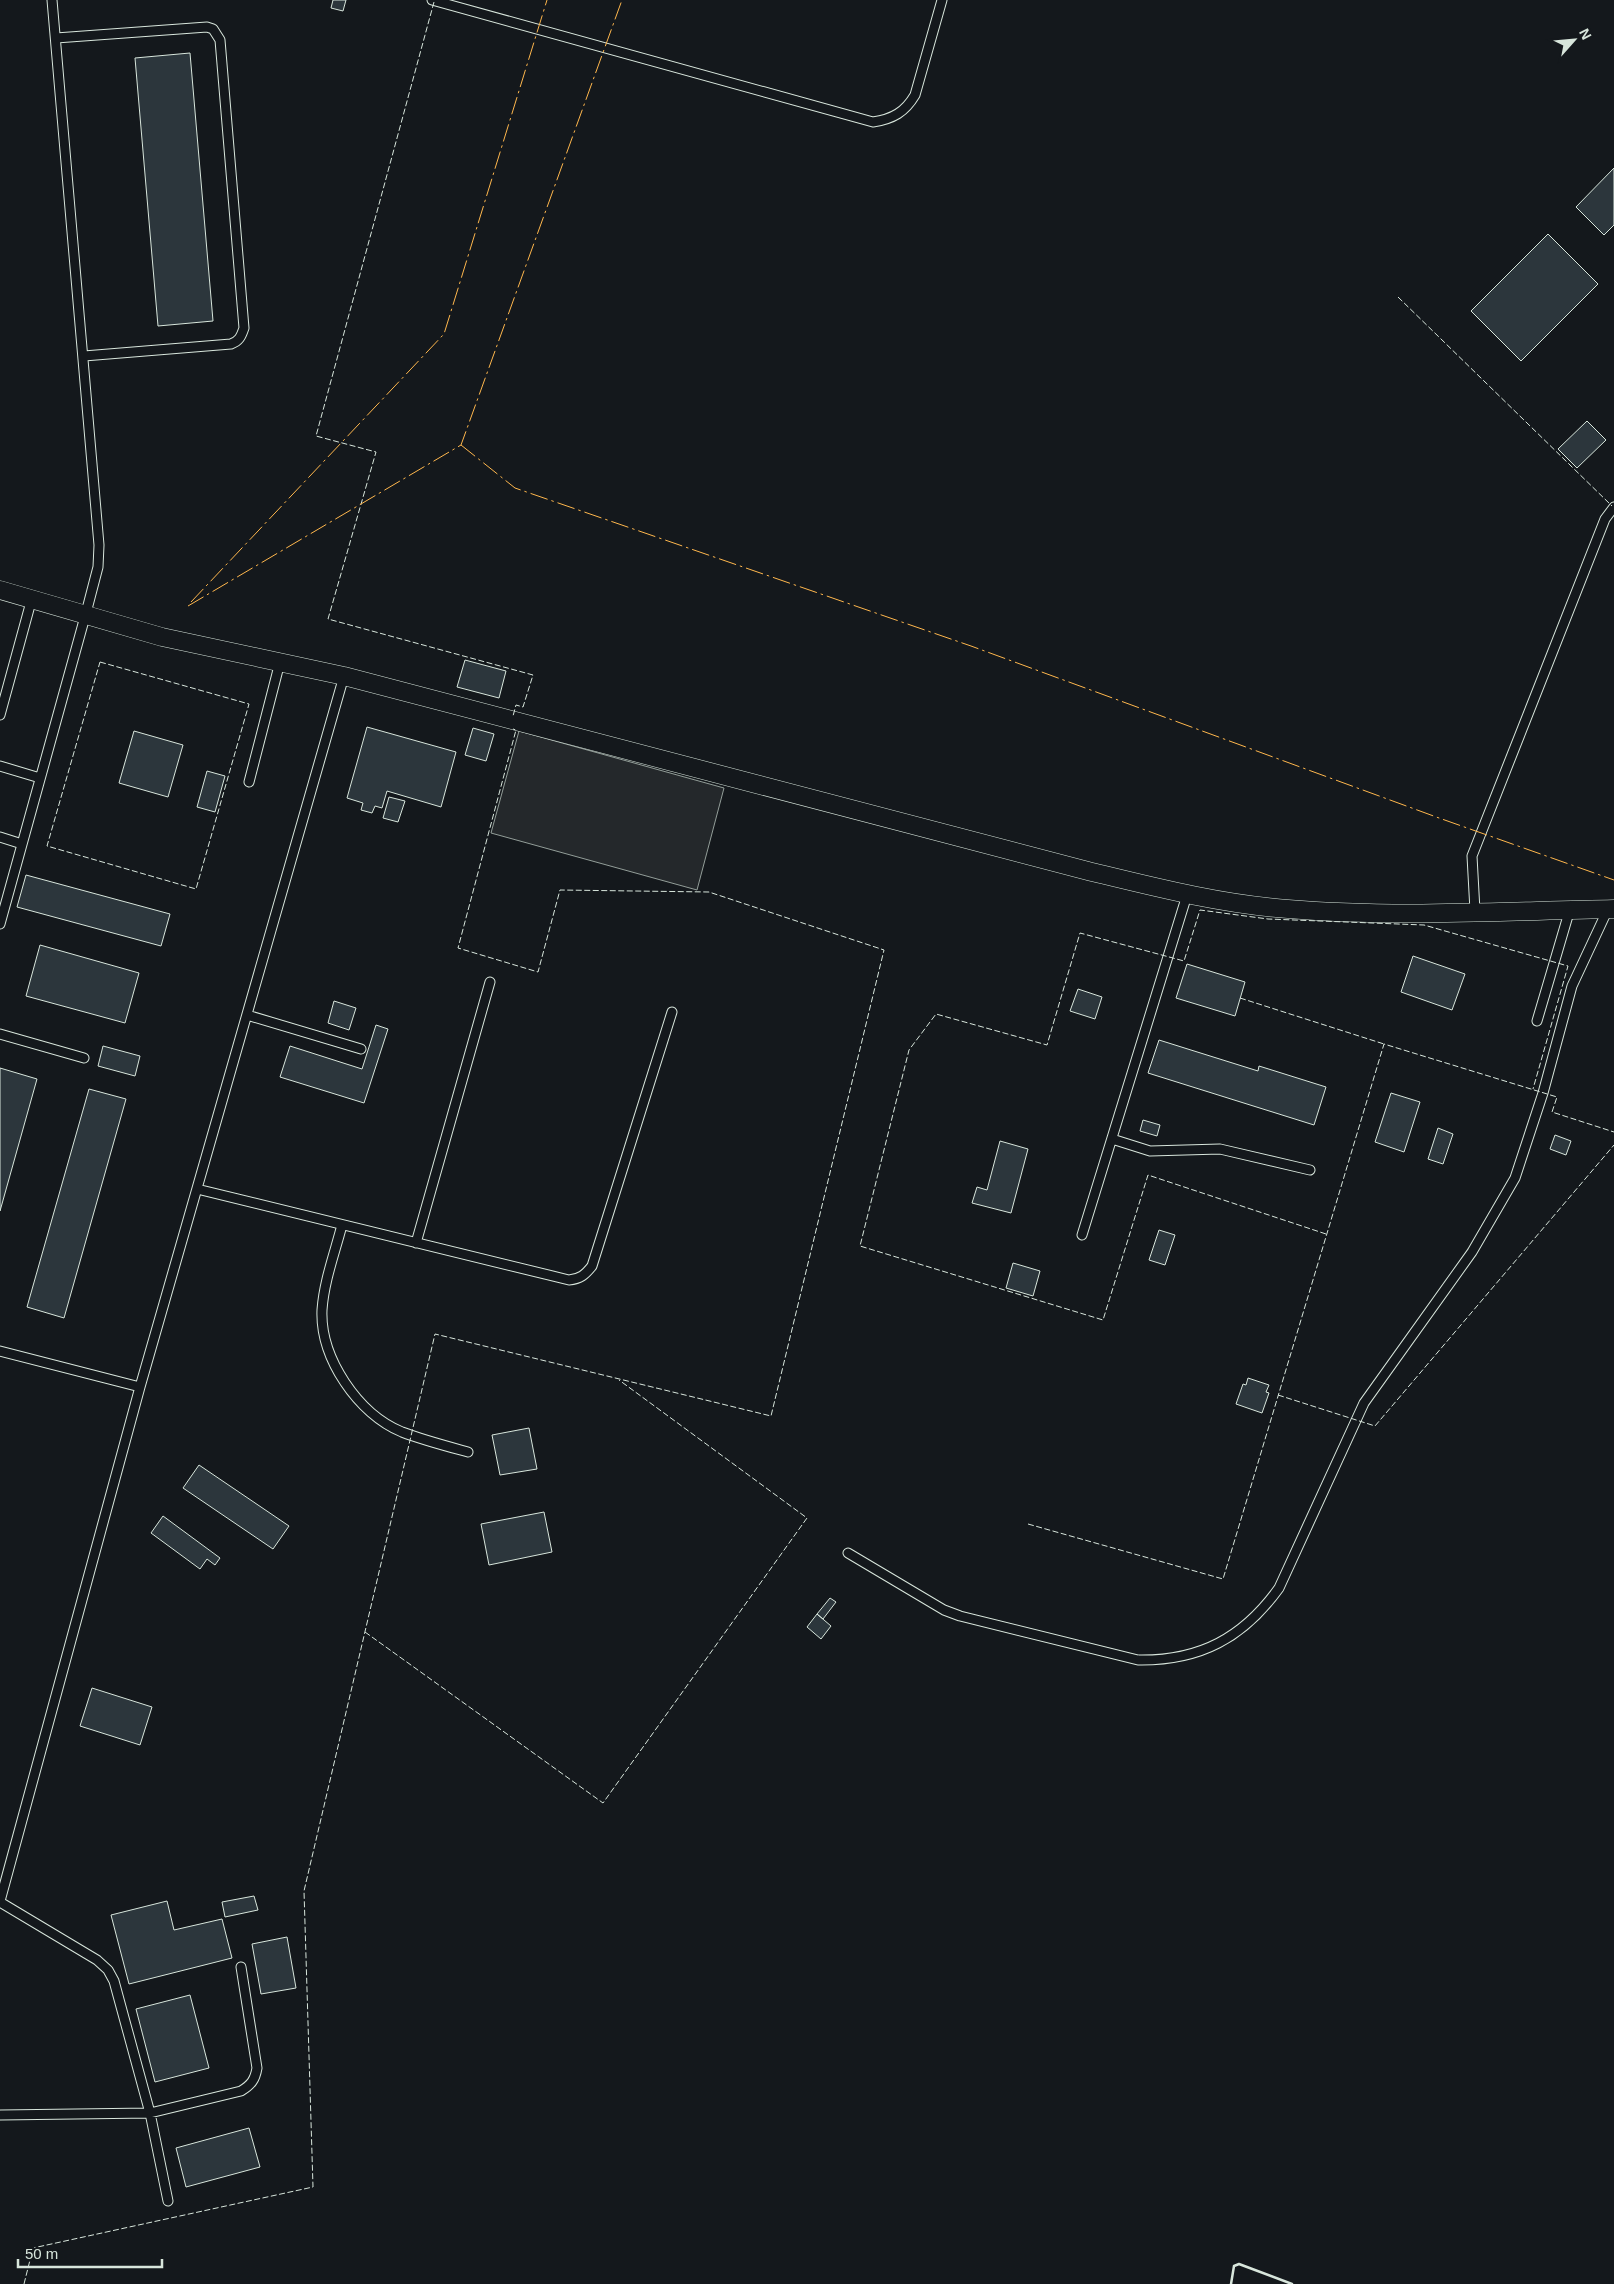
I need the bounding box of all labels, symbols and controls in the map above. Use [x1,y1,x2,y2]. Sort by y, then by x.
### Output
north arrow [1549,15,1599,65]
text: N [1576,26,1595,42]
scale bar [18,2236,161,2268]
text: 50 m [25,2245,58,2262]

